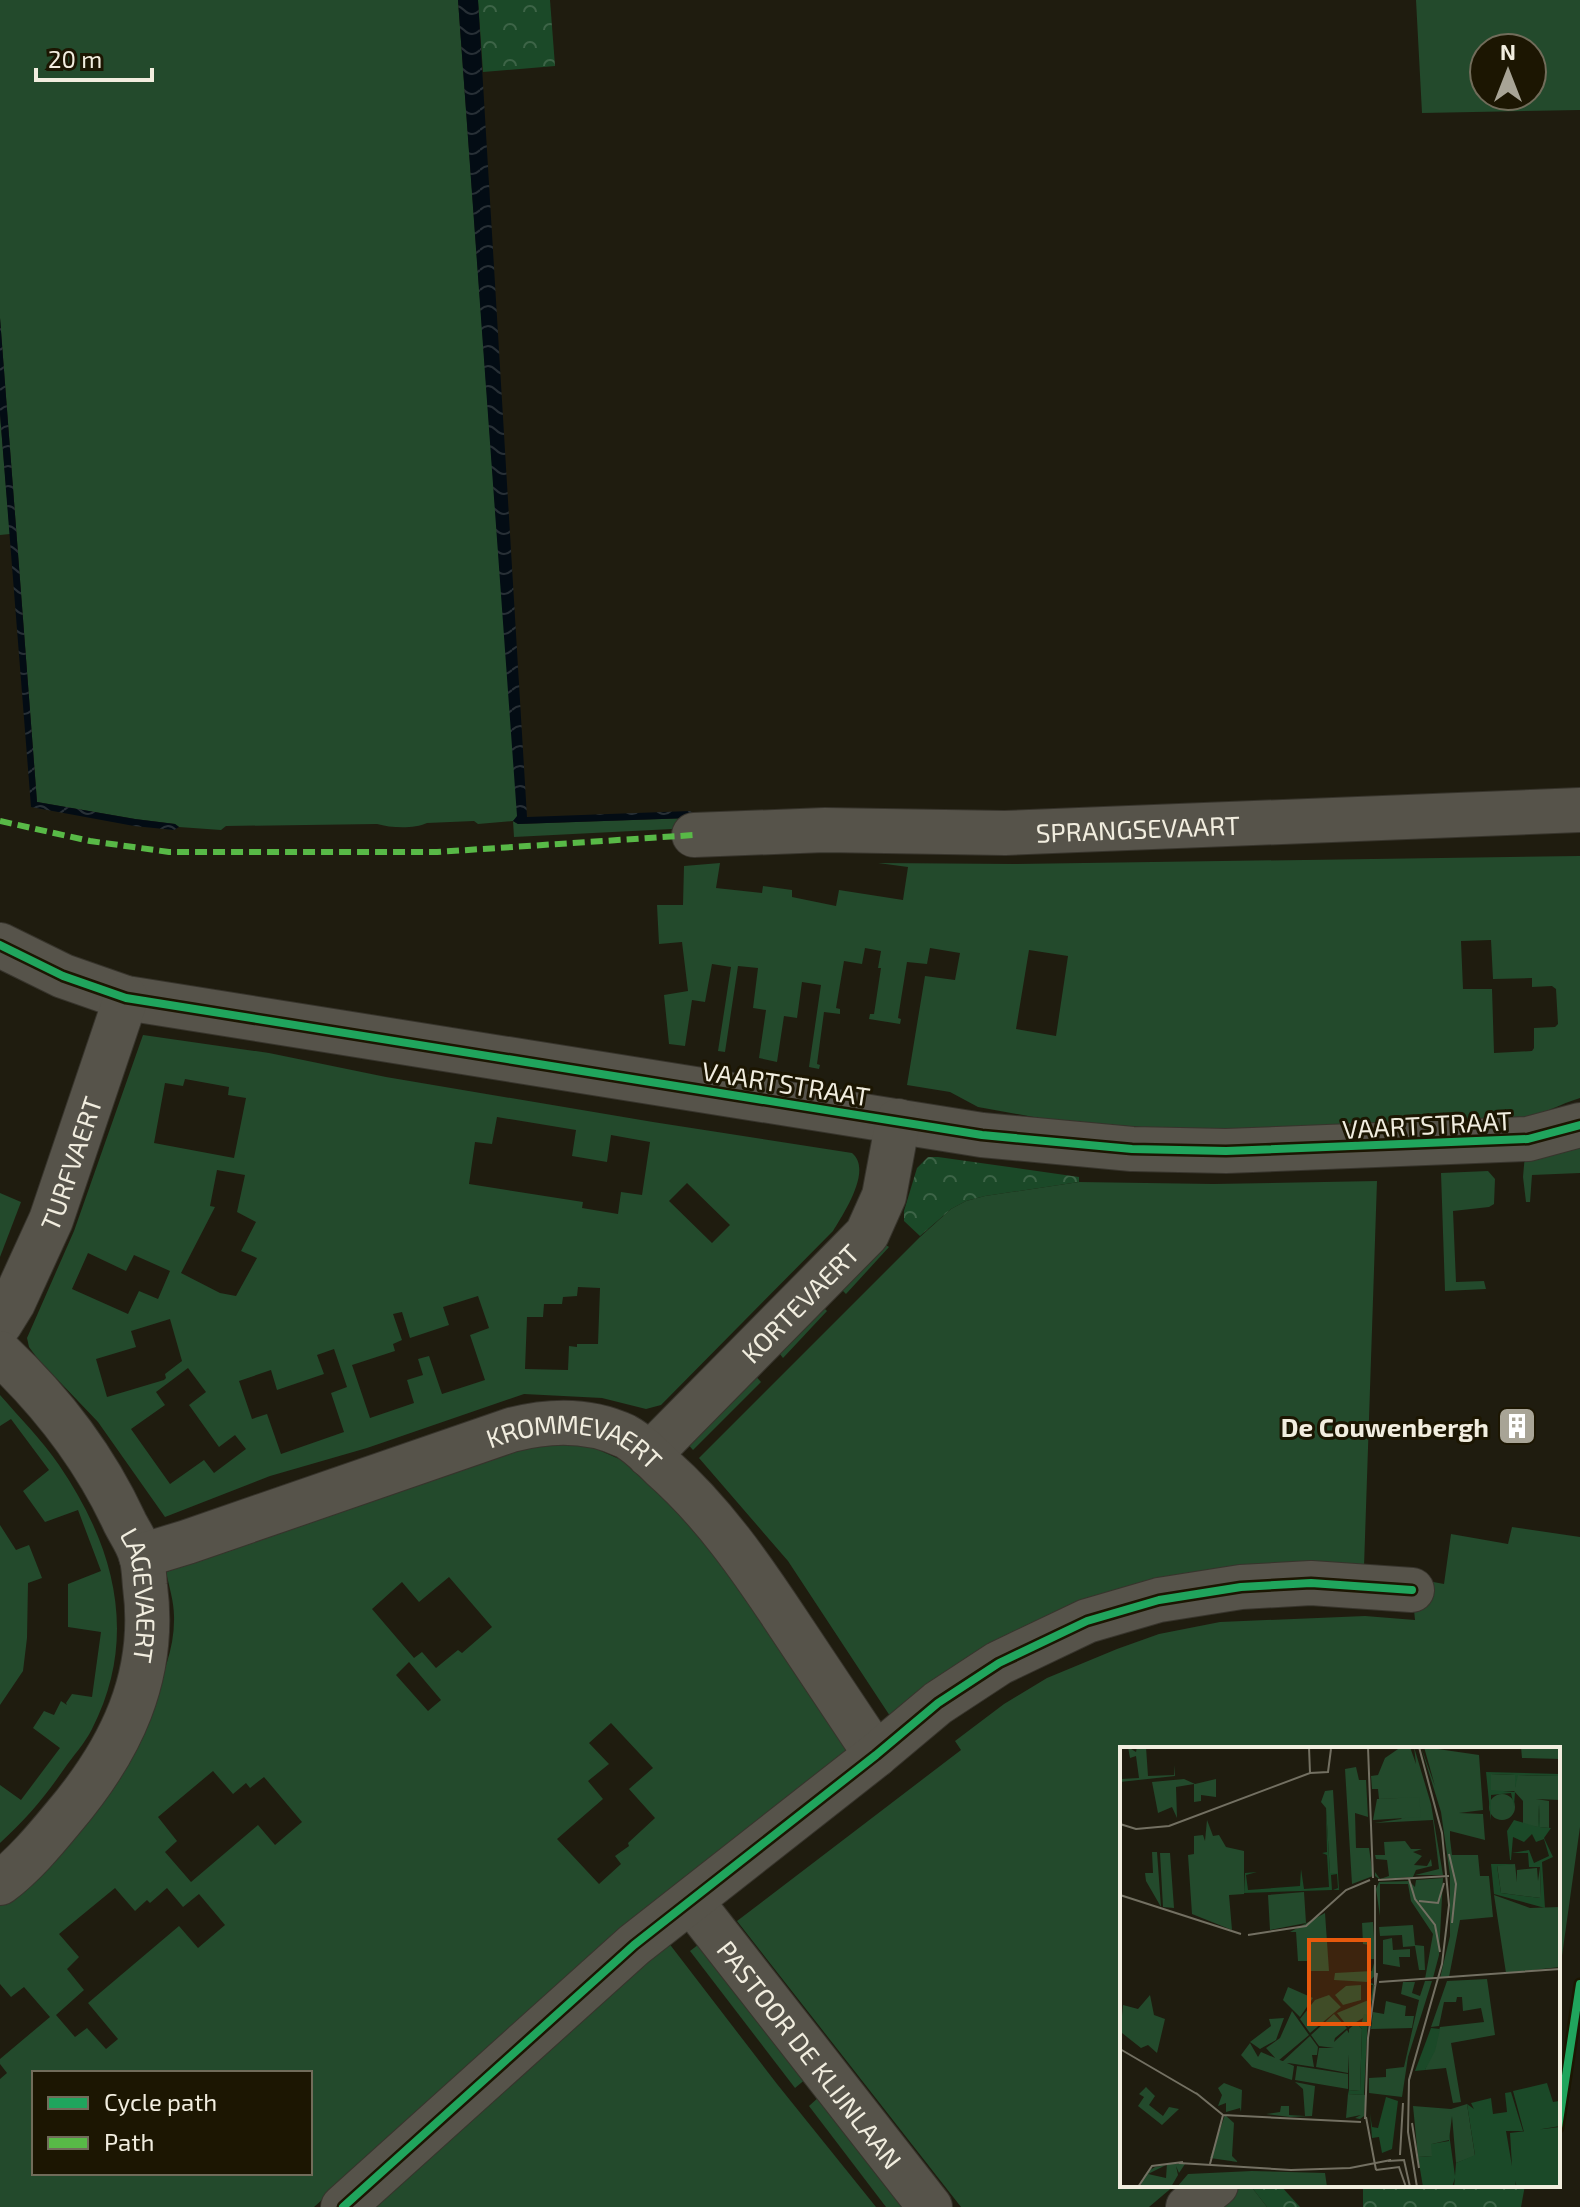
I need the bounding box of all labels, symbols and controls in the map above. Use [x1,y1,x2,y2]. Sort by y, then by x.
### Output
scale bar [36,32,152,82]
north arrow [1468,32,1548,112]
text: N [1500,38,1516,64]
text: 20 m [48,44,102,73]
street label: SPRANGSEVAART [1035,808,1240,847]
street label: VAARTSTRAAT [700,1054,872,1112]
street label: TURFVAERT [33,1092,107,1235]
street label: VAARTSTRAAT [1341,1104,1513,1144]
street label: KORTEVAERT [734,1237,864,1368]
building icon: De Couwenbergh [1496,1405,1538,1447]
street label: KROMMEVAERT [482,1407,669,1475]
place label: De Couwenbergh [1281,1411,1489,1442]
street label: LAGEVAERT [115,1522,163,1665]
inset map [1120,1747,1560,2187]
street label: PASTOOR DE KLIJNLAAN [712,1934,909,2174]
legend [32,2071,312,2175]
text: Cycle path [104,2087,217,2116]
text: Path [104,2127,154,2156]

